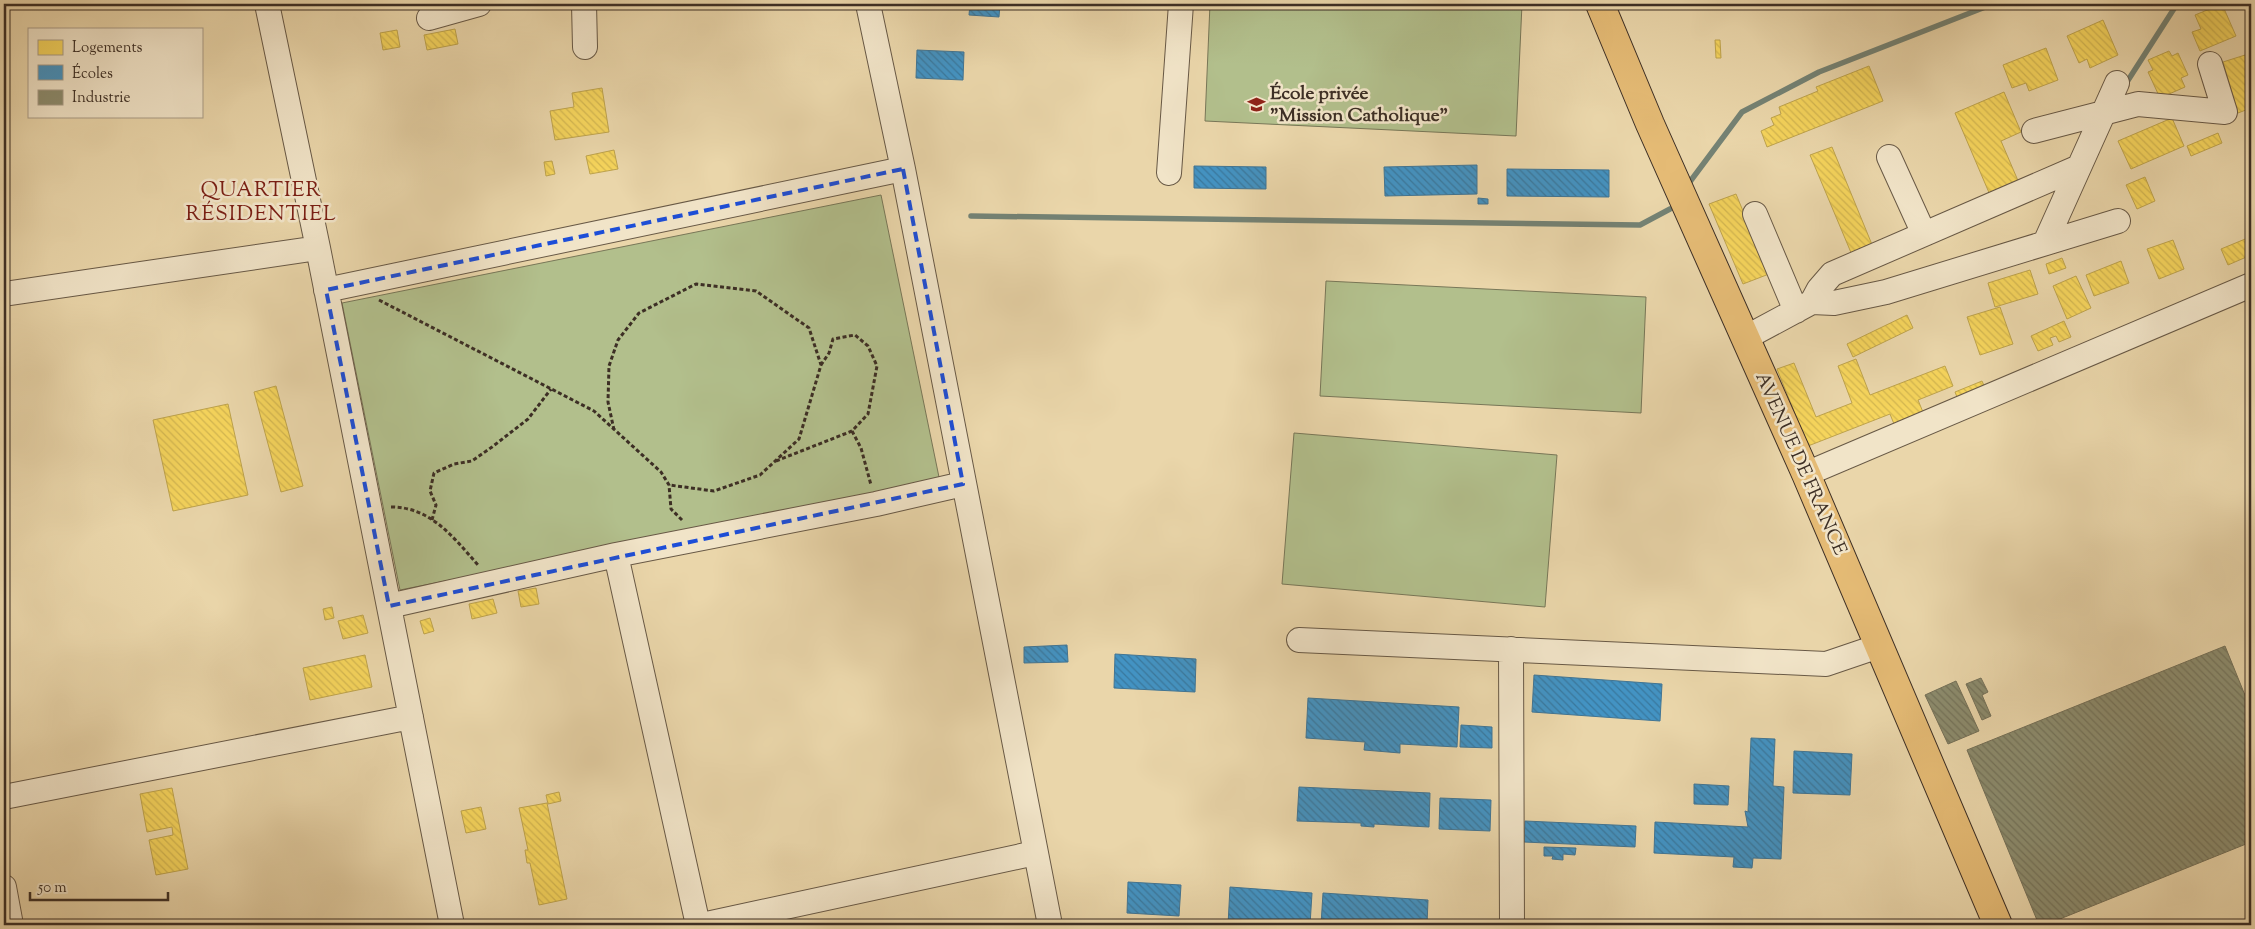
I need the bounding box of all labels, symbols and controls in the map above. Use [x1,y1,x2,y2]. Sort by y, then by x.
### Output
legend [28,28,202,118]
text: Logements [72,38,143,59]
text: Écoles [72,63,113,85]
place label: École privée "Mission Catholique" [1270,81,1448,130]
text: Industrie [72,88,130,109]
school or university icon: École privée "Mission Catholique" [1246,95,1266,115]
district label: QUARTIER RÉSIDENTIEL [185,176,337,230]
street label: AVENUE DE FRANCE [1747,368,1853,560]
scale bar [30,869,168,901]
text: 50 m [37,878,67,899]

